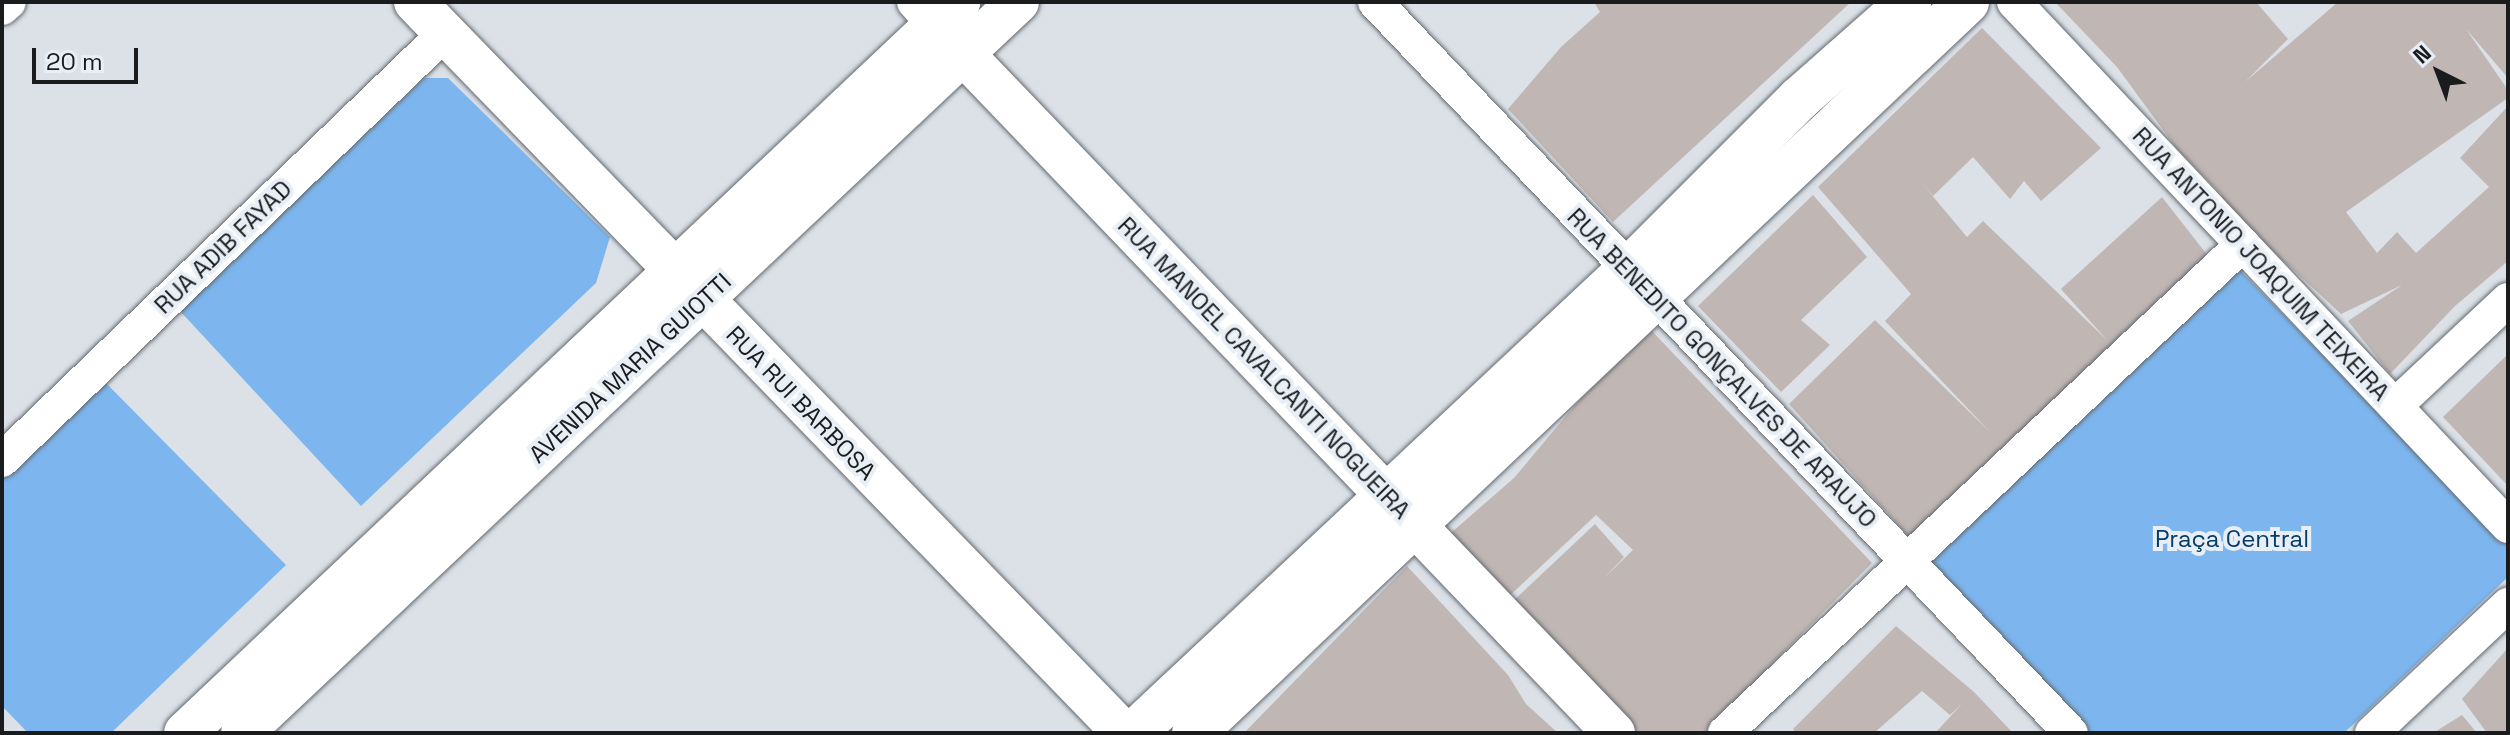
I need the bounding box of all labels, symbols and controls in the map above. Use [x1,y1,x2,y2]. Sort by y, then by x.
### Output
scale bar [36,32,142,82]
north arrow [2398,32,2478,112]
text: N [2407,39,2437,70]
text: 20 m [46,46,103,77]
street label: RUA ANTONIO JOAQUIM TEIXEIRA [2126,121,2396,407]
street label: RUA ADIB FAYAD [148,174,298,320]
street label: RUA BENEDITO GONÇALVES DE ARAUJO [1561,202,1883,534]
street label: RUA MANOEL CAVALCANTI NOGUEIRA [1112,211,1416,525]
street label: AVENIDA MARIA GUIOTTI [523,267,737,469]
street label: RUA RUI BARBOSA [720,320,882,486]
park label: Praça Central [2155,525,2309,553]

